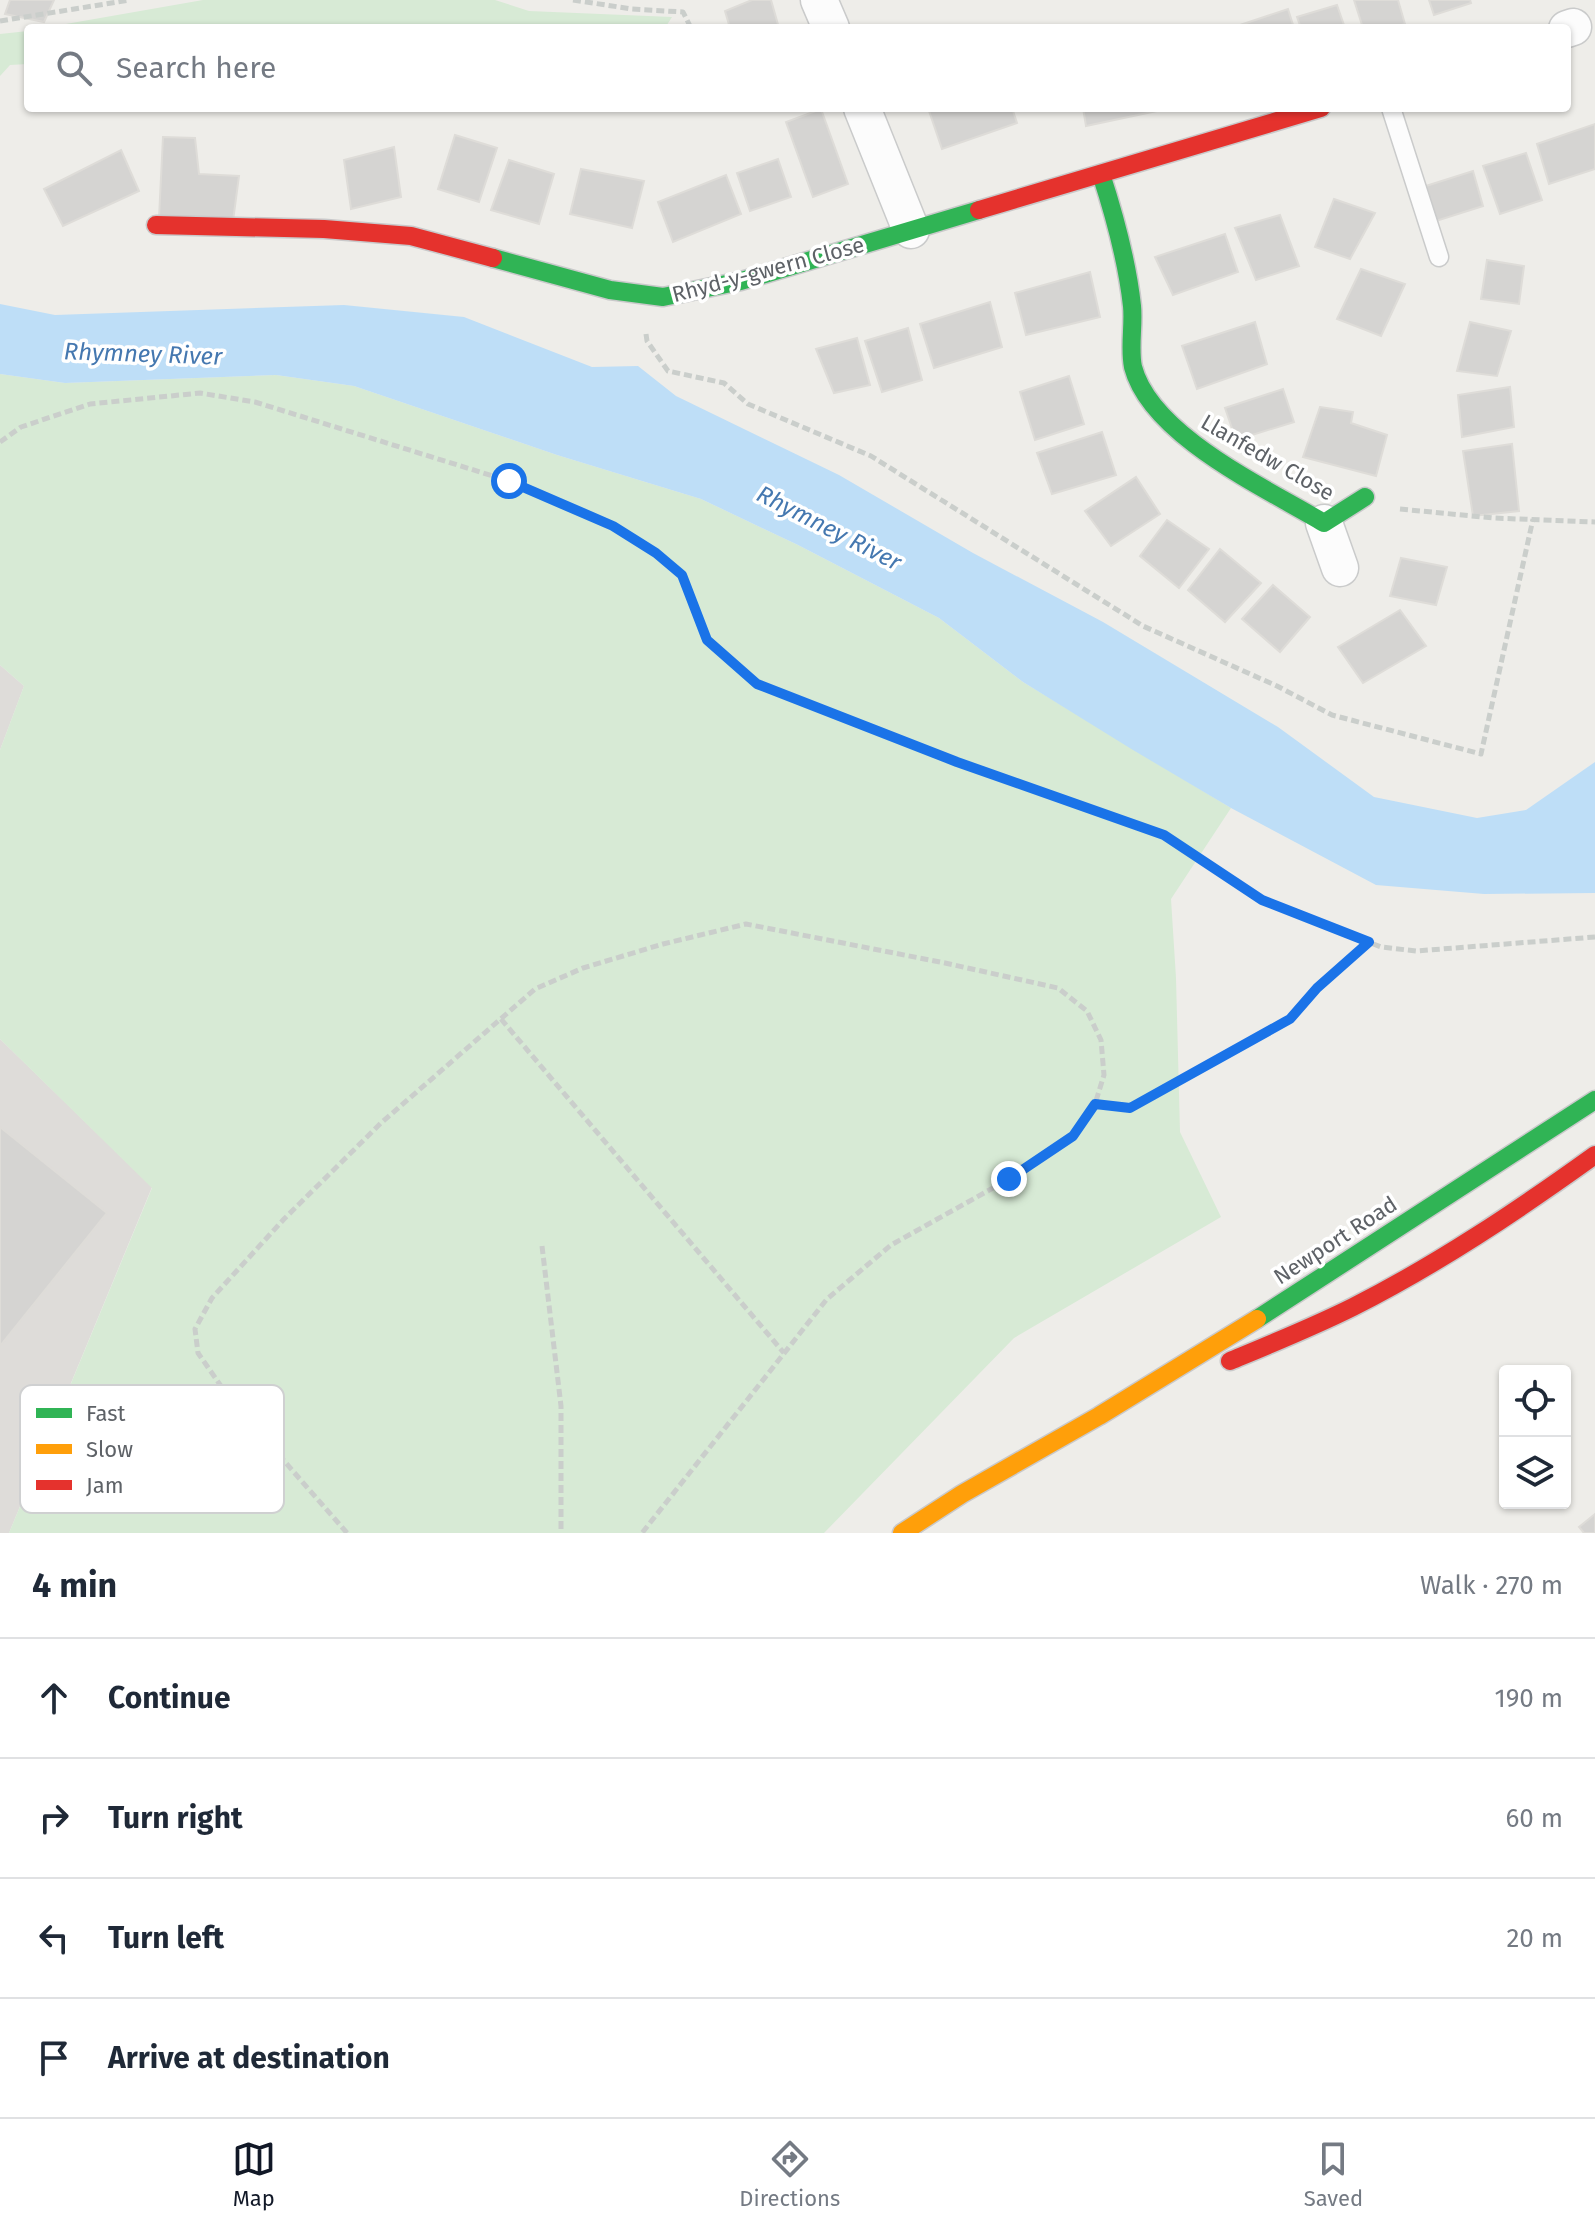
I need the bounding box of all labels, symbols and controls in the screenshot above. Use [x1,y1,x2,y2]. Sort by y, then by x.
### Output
search box [24,24,1571,112]
icon: search [52,46,96,90]
text: Search here [116,50,276,86]
street label: Rhyd-y-gwern Close [669,231,867,308]
water label: Rhymney River [63,337,224,371]
street label: Llanfedw Close [1196,408,1339,506]
route start [491,463,527,499]
water label: Rhymney River [752,480,907,577]
route end [991,1161,1027,1197]
street label: Newport Road [1268,1191,1402,1290]
map controls [1499,1365,1571,1509]
button: locate [1499,1365,1571,1437]
legend [20,1385,284,1513]
text: Fast [86,1400,126,1427]
text: Slow [86,1436,133,1463]
button: layers [1499,1437,1571,1509]
text: Jam [86,1472,124,1499]
text: 4 min [32,1565,117,1606]
text: Walk · 270 m [1420,1570,1563,1601]
icon: ahead [32,1676,76,1720]
text: Continue [108,1680,231,1716]
text: 190 m [1494,1683,1563,1714]
icon: right [32,1796,76,1840]
text: Turn right [108,1800,243,1836]
text: 60 m [1505,1803,1563,1834]
icon: left [32,1916,76,1960]
text: Turn left [108,1920,224,1956]
text: 20 m [1506,1923,1563,1954]
icon: arrive [32,2036,76,2080]
text: Arrive at destination [108,2040,390,2076]
tab: Map [232,2137,276,2212]
tab: Directions [739,2137,840,2212]
tab: Saved [1304,2137,1363,2212]

